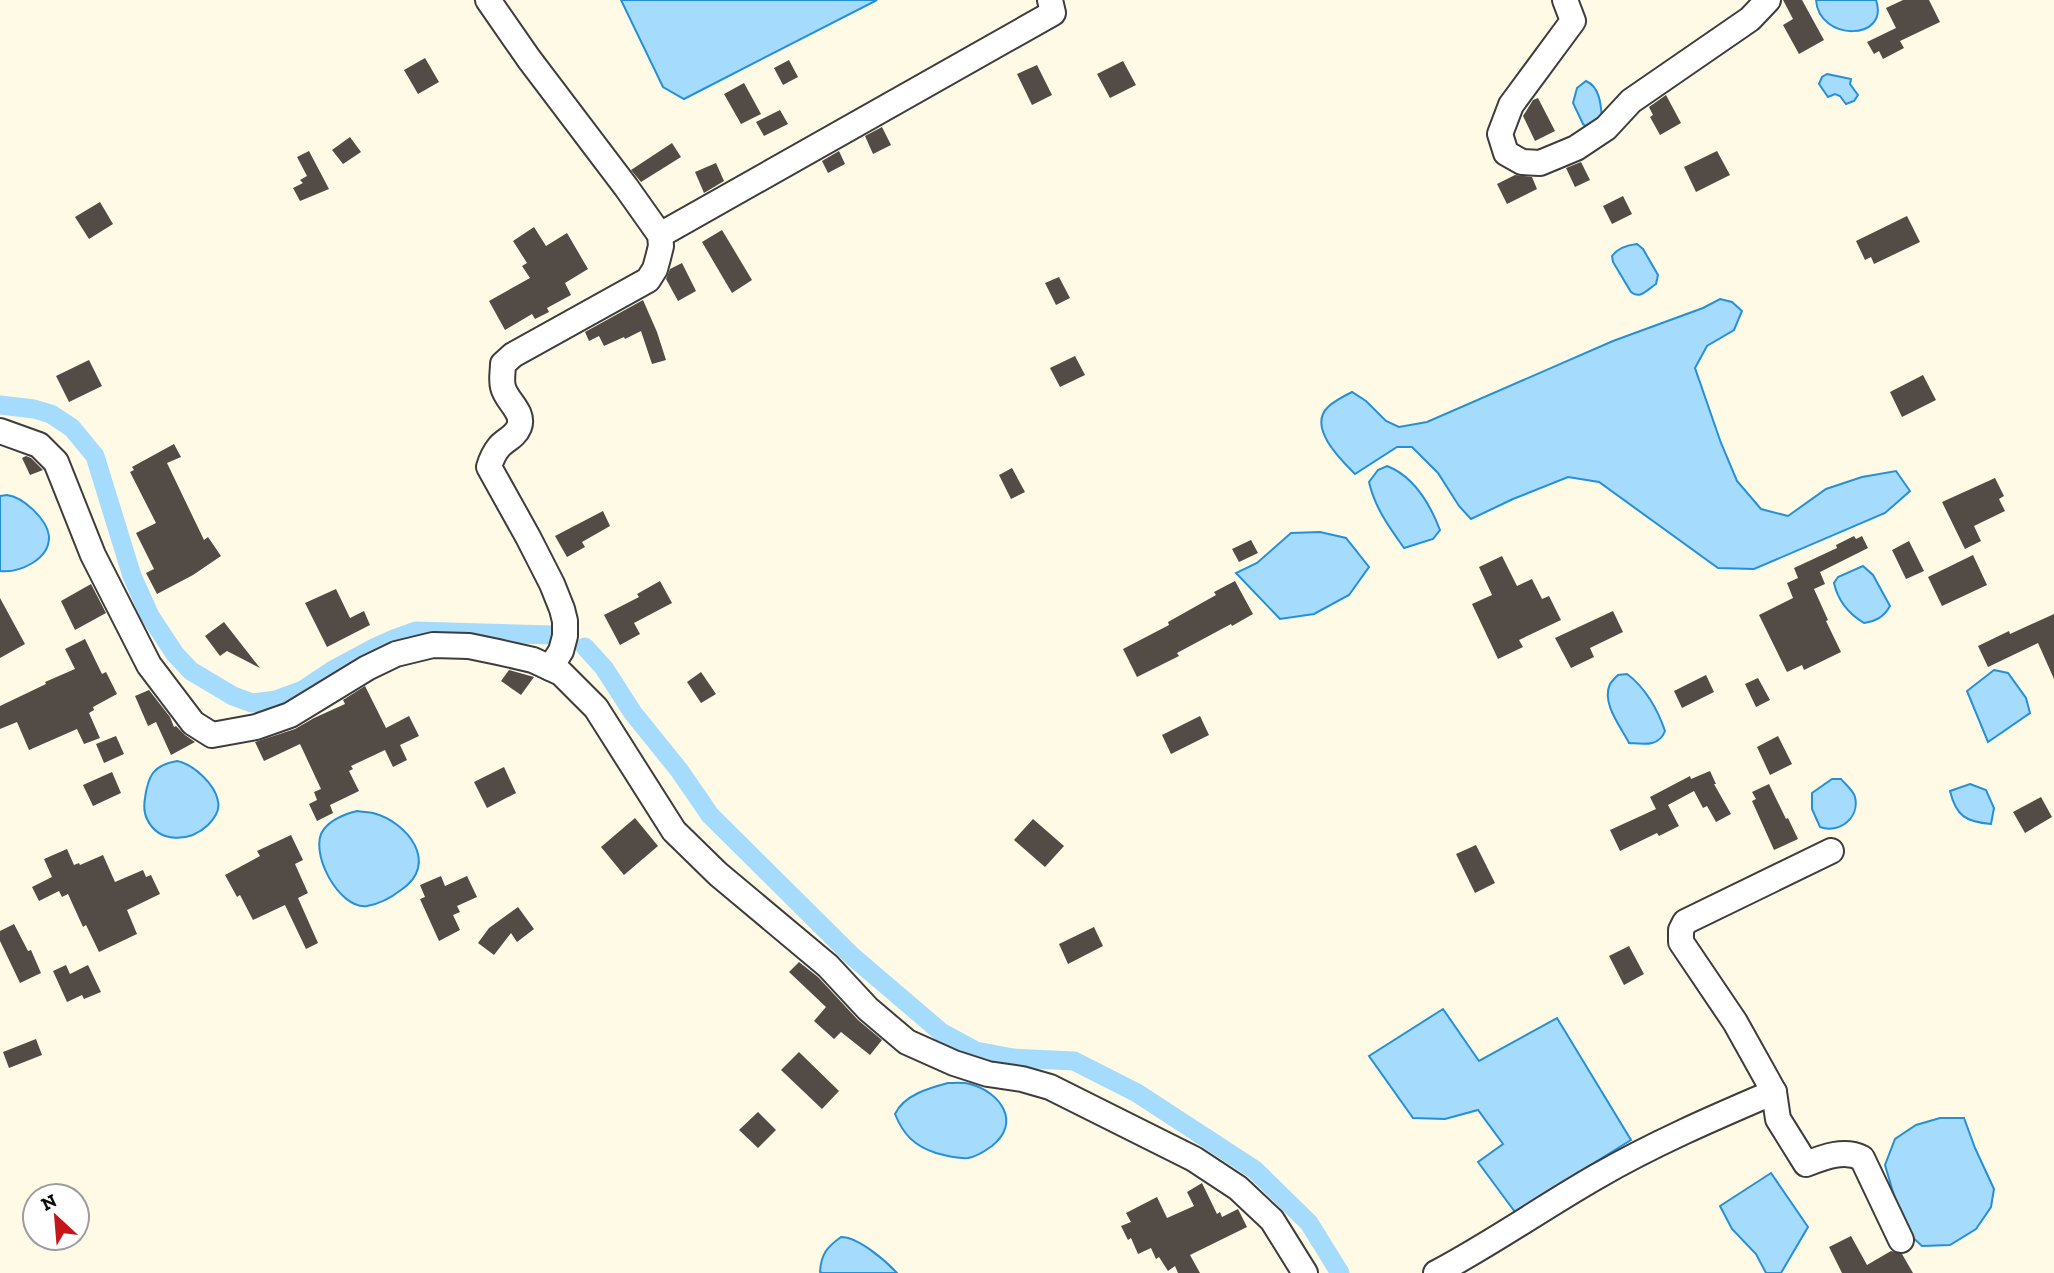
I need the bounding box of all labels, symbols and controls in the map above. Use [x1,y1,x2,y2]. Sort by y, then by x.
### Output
north arrow [21,1182,91,1252]
text: N [37,1189,60,1216]

